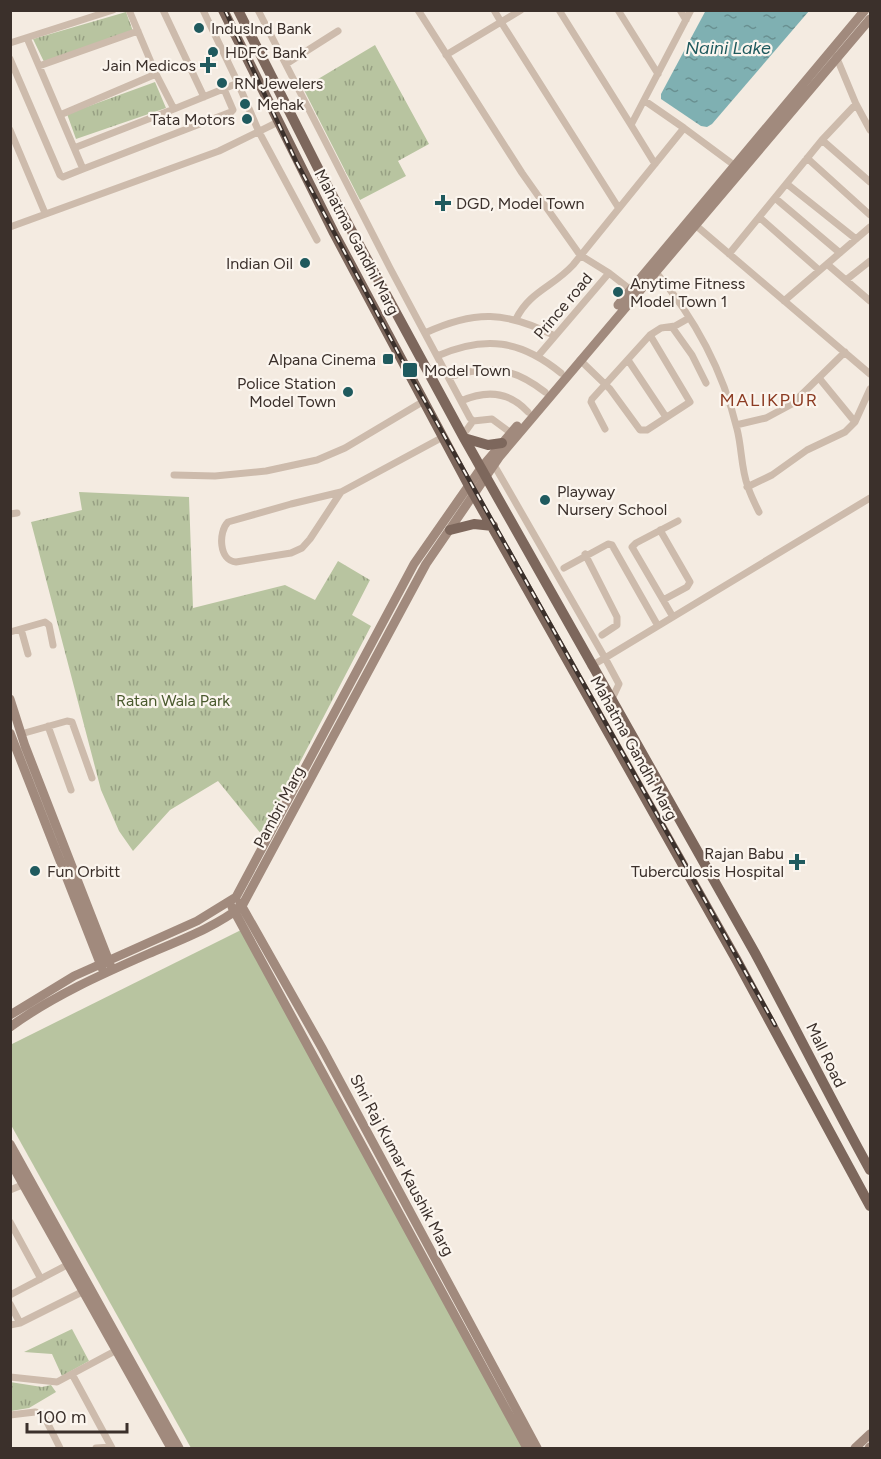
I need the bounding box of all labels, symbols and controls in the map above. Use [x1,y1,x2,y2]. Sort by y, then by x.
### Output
place label: IndusInd Bank [211,19,311,38]
marker: IndusInd Bank [192,21,206,35]
water label: Naini Lake [685,37,771,59]
place label: HDFC Bank [225,43,307,62]
marker: HDFC Bank [206,45,220,59]
place label: Jain Medicos [102,56,196,75]
marker: Jain Medicos [201,58,215,72]
place label: RN Jewelers [234,74,323,93]
marker: RN Jewelers [215,76,229,90]
place label: Mehak [257,95,304,114]
marker: Mehak [238,97,252,111]
place label: Tata Motors [150,110,235,129]
marker: Tata Motors [240,112,254,126]
street label: Mahatma Gandhi Marg [311,166,403,318]
marker: DGD, Model Town [434,194,452,212]
place label: DGD, Model Town [456,194,585,213]
place label: Indian Oil [226,254,293,273]
marker: Indian Oil [298,256,312,270]
street label: Prince road [530,269,596,343]
place label: Anytime Fitness Model Town 1 [630,274,745,311]
marker: Anytime Fitness Model Town 1 [611,285,625,299]
place label: Alpana Cinema [268,350,376,369]
marker: Alpana Cinema [381,352,395,366]
marker: Model Town [401,361,419,379]
place label: Model Town [424,361,511,380]
place label: Police Station Model Town [237,374,336,411]
marker: Police Station Model Town [341,385,355,399]
district label: MALIKPUR [719,389,819,411]
place label: Playway Nursery School [557,482,667,519]
marker: Playway Nursery School [538,493,552,507]
street label: Mahatma Gandhi Marg [586,672,682,824]
park label: Ratan Wala Park [116,691,230,710]
street label: Pambri Marg [250,763,308,851]
place label: Rajan Babu Tuberculosis Hospital [631,844,784,881]
marker: Rajan Babu Tuberculosis Hospital [788,853,806,871]
place label: Fun Orbitt [47,862,120,881]
marker: Fun Orbitt [28,864,42,878]
street label: Mall Road [802,1020,850,1090]
street label: Shri Raj Kumar Kaushik Marg [346,1071,458,1259]
scale bar [27,1396,128,1434]
text: 100 m [36,1406,86,1428]

